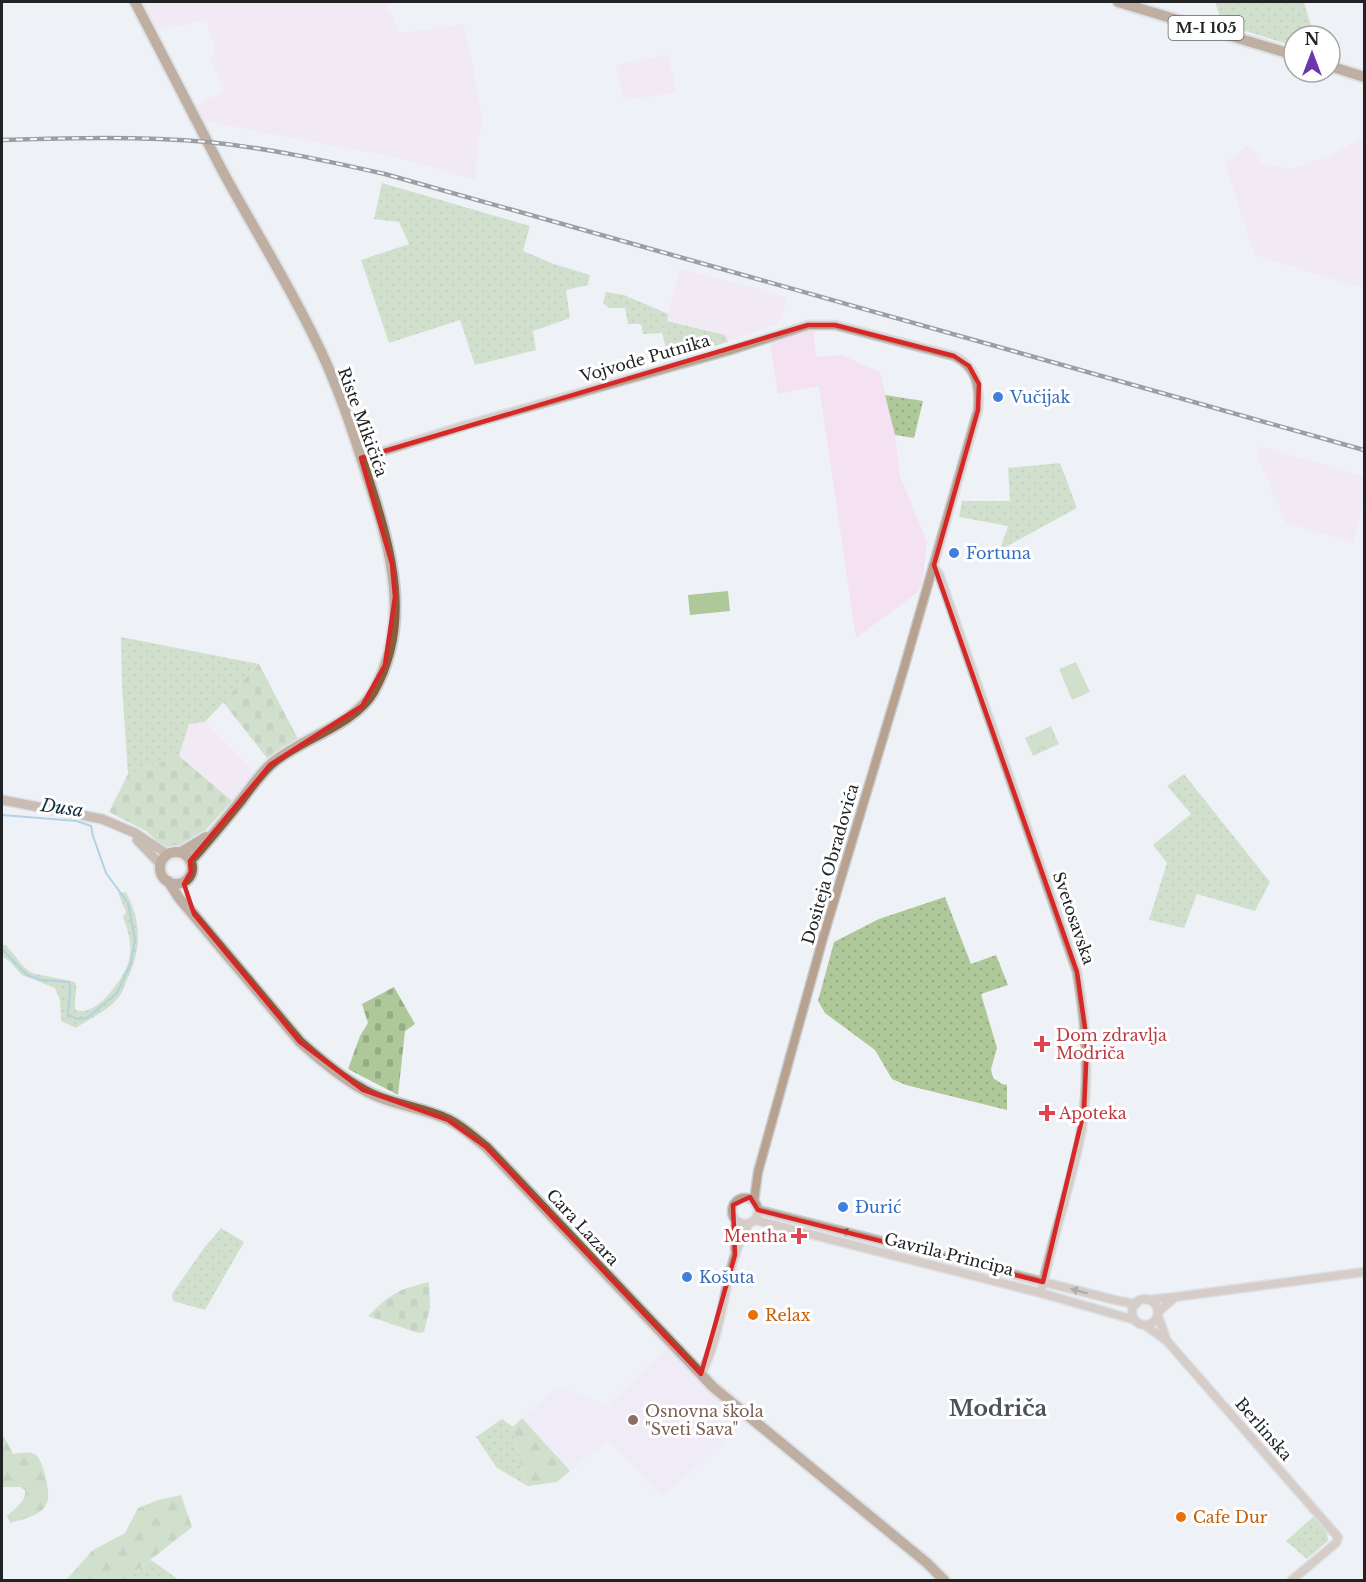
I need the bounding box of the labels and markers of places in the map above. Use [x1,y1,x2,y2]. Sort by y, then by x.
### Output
place label: Vučijak [1009,387,1070,407]
marker: Vučijak [991,390,1005,404]
place label: Fortuna [966,543,1031,563]
marker: Fortuna [947,546,961,560]
place label: Dom zdravlja Modriča [1056,1025,1167,1063]
marker: Dom zdravlja Modriča [1033,1035,1051,1053]
place label: Apoteka [1058,1103,1127,1123]
marker: Apoteka [1040,1106,1054,1120]
place label: Đurić [855,1197,902,1217]
marker: Đurić [836,1200,850,1214]
place label: Mentha [724,1226,787,1246]
marker: Mentha [792,1229,806,1243]
place label: Košuta [699,1267,754,1287]
marker: Košuta [680,1270,694,1284]
place label: Relax [765,1305,811,1325]
marker: Relax [746,1308,760,1322]
place label: Osnovna škola "Sveti Sava" [645,1401,764,1439]
marker: Osnovna škola "Sveti Sava" [626,1413,640,1427]
place label: Cafe Dur [1193,1507,1268,1527]
marker: Cafe Dur [1174,1510,1188,1524]

